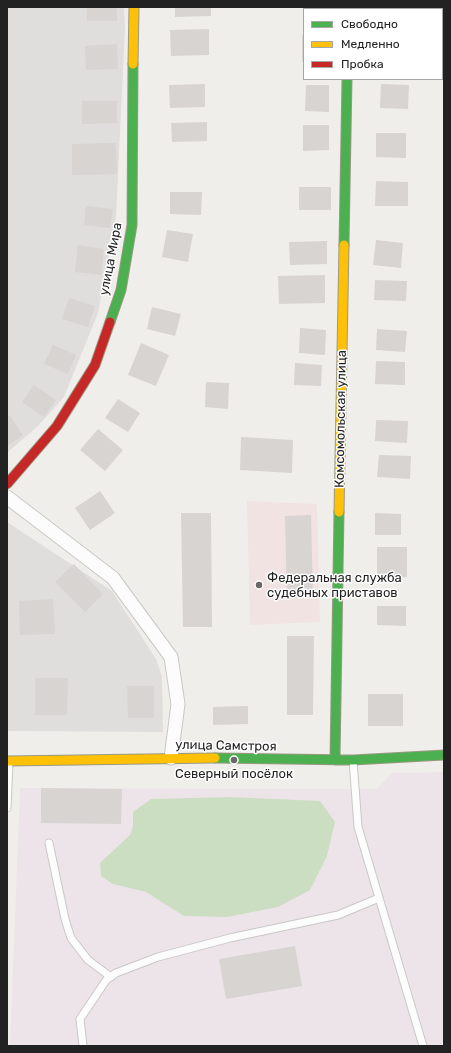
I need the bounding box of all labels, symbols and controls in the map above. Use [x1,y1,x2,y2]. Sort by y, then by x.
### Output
legend [303,8,443,80]
text: Свободно [341,17,398,31]
text: Медленно [341,37,400,51]
text: Пробка [341,57,384,71]
street label: улица Мира [96,221,126,297]
street label: Комсомольская улица [332,350,350,488]
place label: Федеральная служба судебных приставов [267,570,402,601]
marker: Федеральная служба судебных приставов [254,580,264,590]
street label: улица Самстроя [175,737,277,755]
marker: Северный посёлок [229,755,239,765]
place label: Северный посёлок [175,766,293,782]

